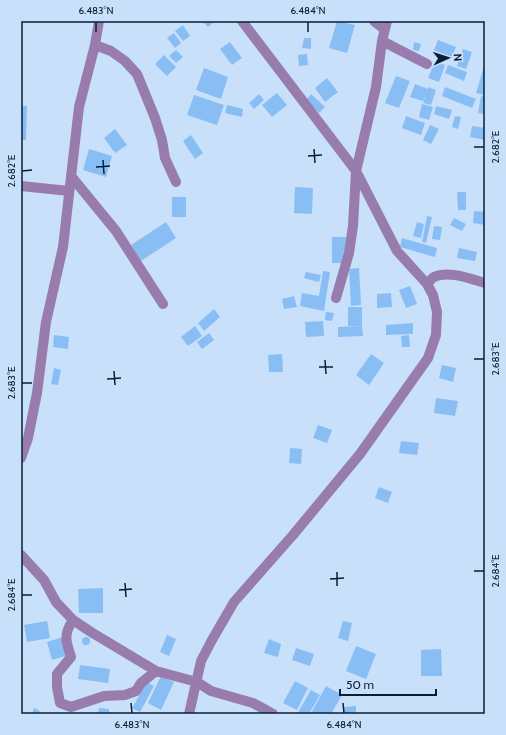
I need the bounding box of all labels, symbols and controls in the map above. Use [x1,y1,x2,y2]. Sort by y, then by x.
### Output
text: 6.483°N [79,4,113,17]
text: 6.484°N [290,4,326,17]
north arrow [428,38,468,78]
text: N [451,53,465,62]
text: 2.682°E [489,130,502,163]
text: 2.682°E [5,154,18,187]
text: 2.683°E [489,342,502,375]
text: 2.683°E [5,366,18,399]
text: 2.684°E [489,554,502,588]
text: 2.684°E [5,578,18,612]
scale bar [340,671,436,697]
text: 50 m [346,677,374,692]
text: 6.483°N [115,718,149,731]
text: 6.484°N [326,718,362,731]

